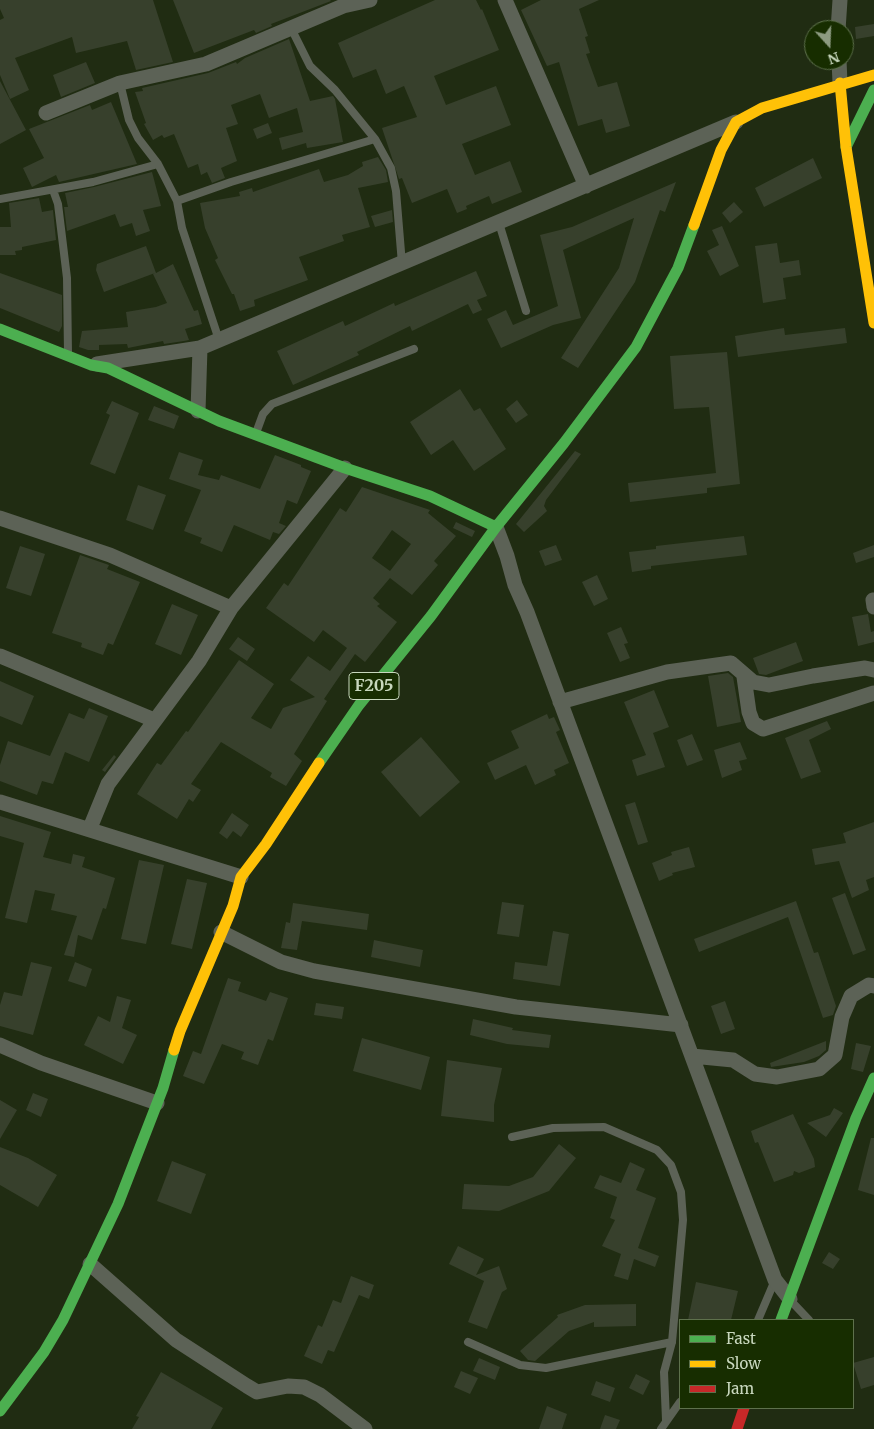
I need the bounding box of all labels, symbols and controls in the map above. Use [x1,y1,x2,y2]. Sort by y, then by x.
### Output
north arrow [804,20,854,70]
text: N [826,48,842,69]
road number: F205 [349,672,399,699]
legend [679,1319,854,1409]
text: Fast [726,1329,756,1348]
text: Slow [726,1354,761,1373]
text: Jam [726,1379,754,1398]

